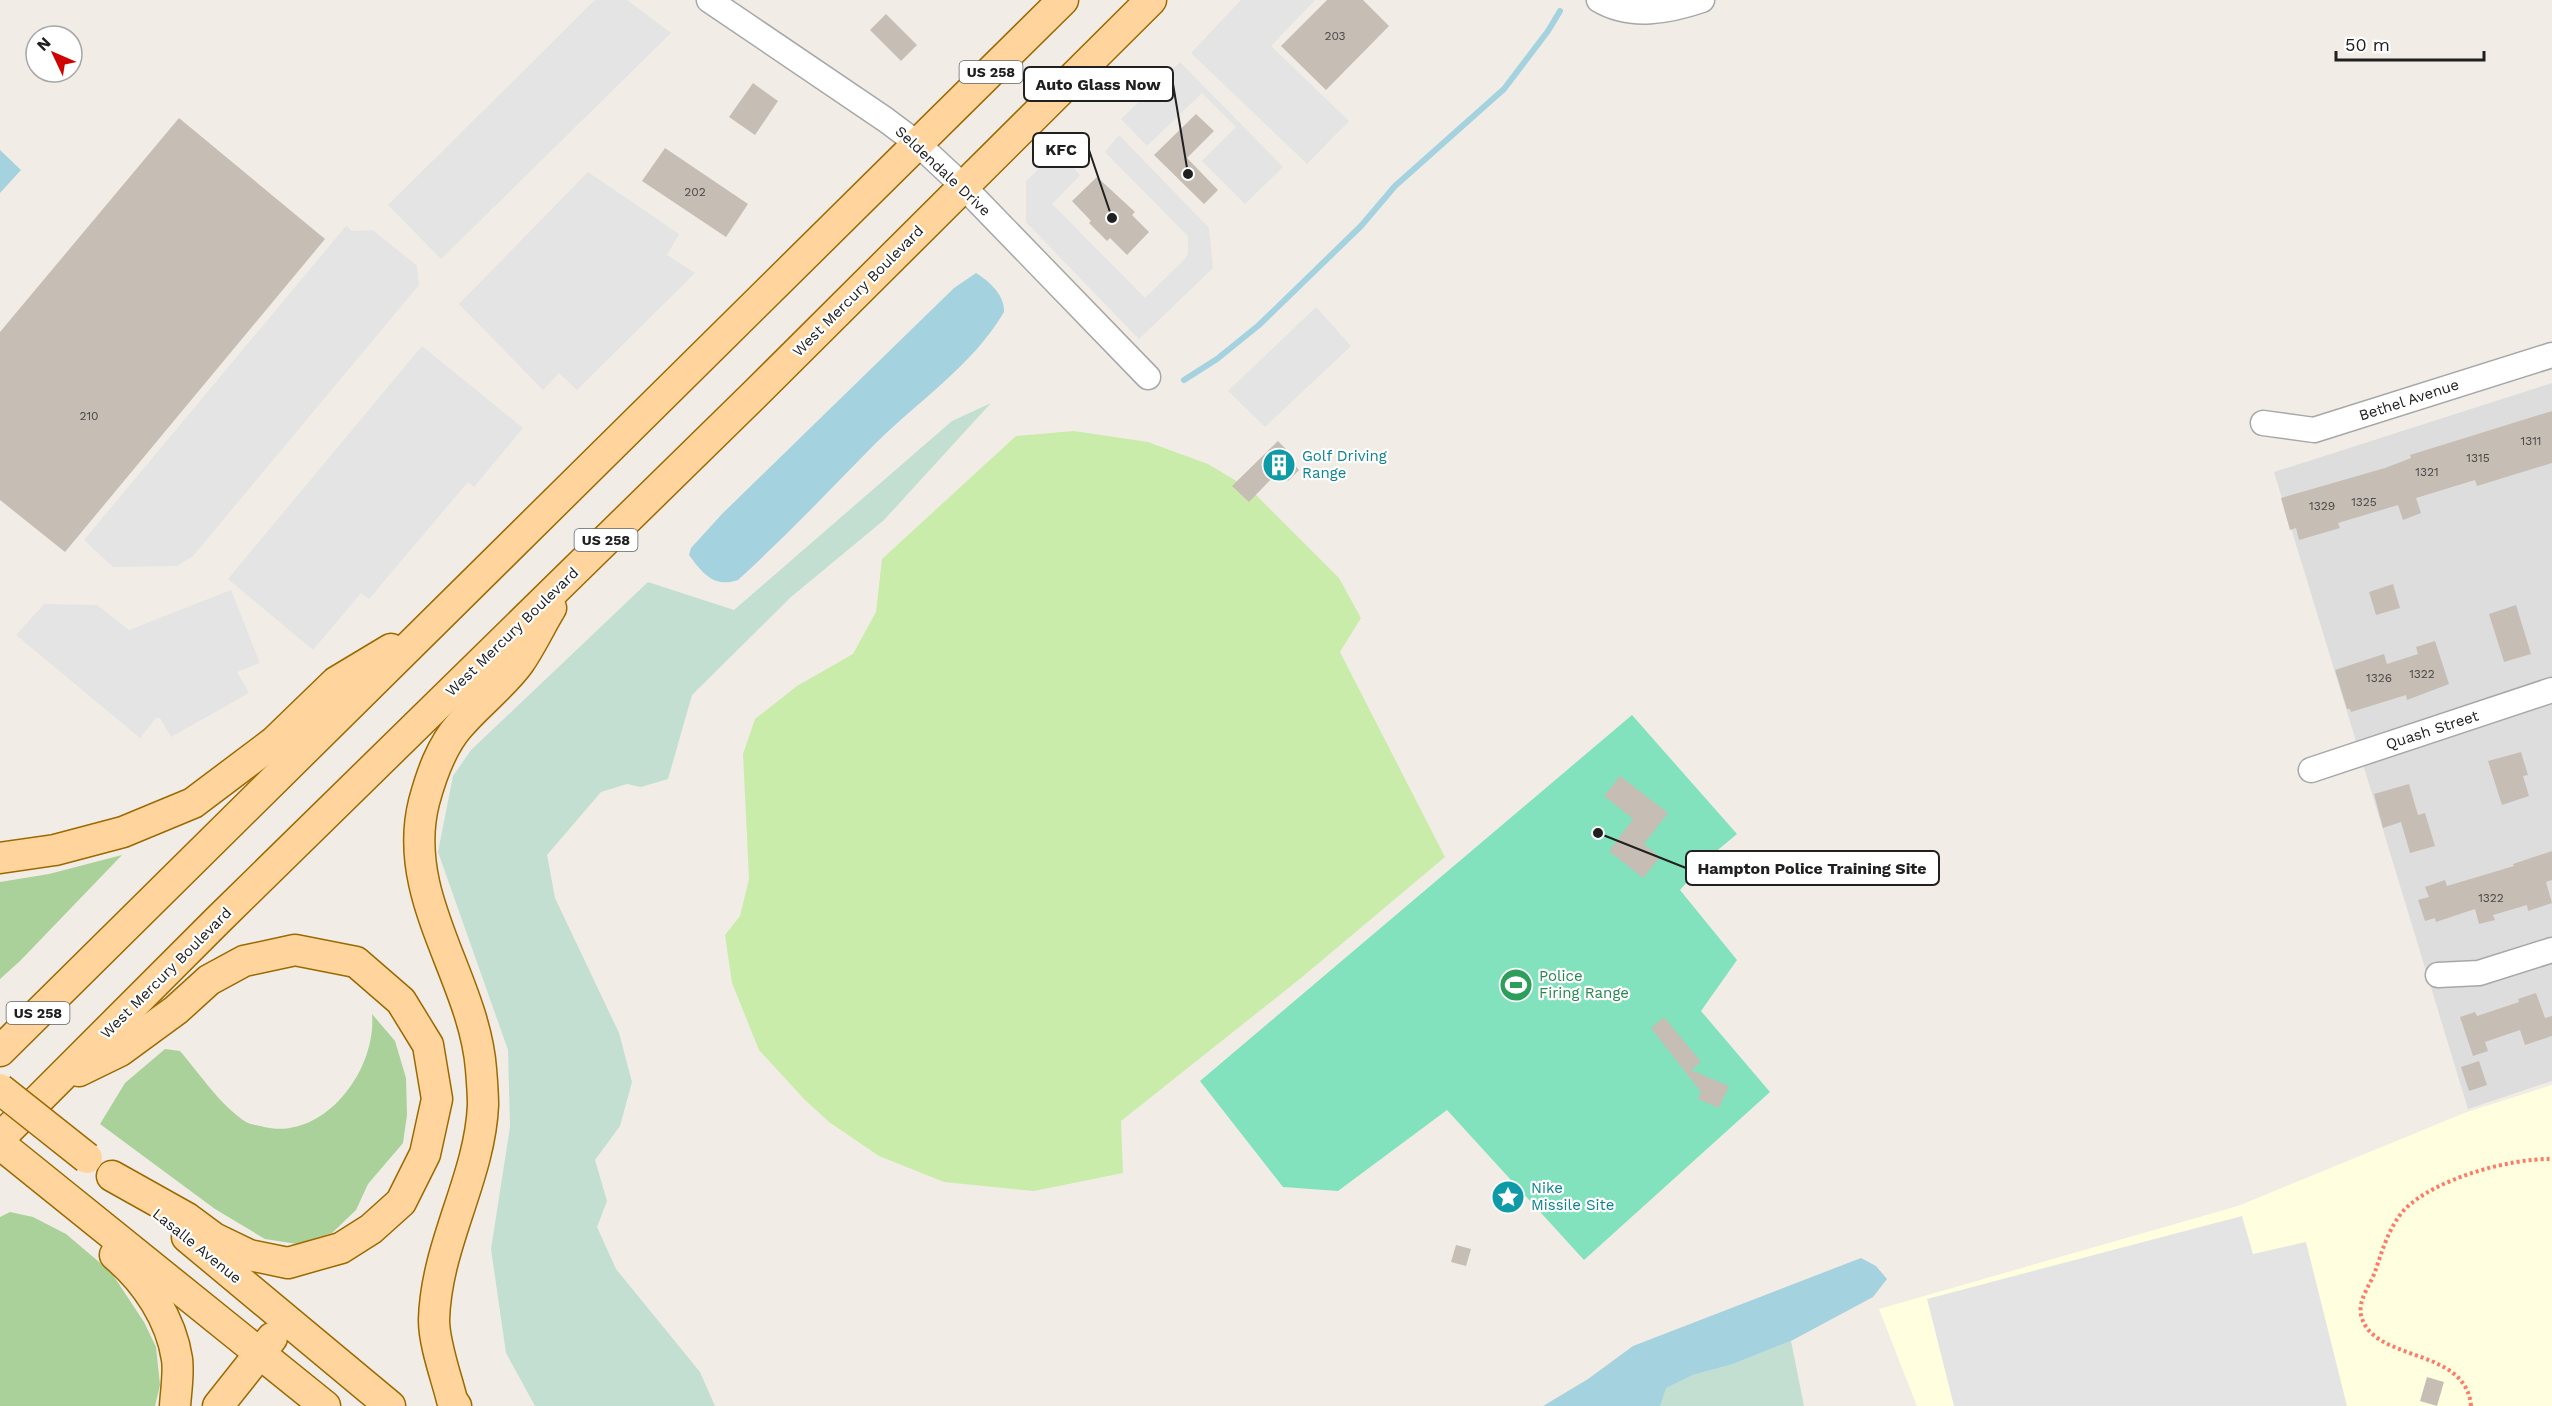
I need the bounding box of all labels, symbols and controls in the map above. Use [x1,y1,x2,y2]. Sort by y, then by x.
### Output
north arrow [24,24,84,84]
scale bar [2336,24,2484,62]
house number: 203 [1324,29,1346,43]
text: N [33,33,55,55]
text: 50 m [2345,34,2390,55]
road number: US 258 [960,61,1022,83]
callout: Auto Glass Now [1024,67,1173,101]
text: Auto Glass Now [1035,75,1161,94]
street label: Seldendale Drive [892,122,994,220]
callout: KFC [1033,133,1089,167]
text: KFC [1045,140,1077,159]
house number: 202 [684,185,706,199]
street label: West Mercury Boulevard [789,222,927,360]
street label: Bethel Avenue [2357,375,2461,425]
house number: 210 [79,409,99,423]
house number: 1311 [2520,434,2542,448]
building icon: Golf Driving Range [1261,447,1297,483]
place label: Golf Driving Range [1302,447,1387,482]
house number: 1315 [2466,451,2490,465]
house number: 1321 [2415,465,2439,479]
house number: 1325 [2351,495,2377,509]
house number: 1329 [2309,499,2335,513]
road number: US 258 [574,529,638,551]
street label: West Mercury Boulevard [442,564,582,700]
house number: 1322 [2409,667,2435,681]
house number: 1326 [2366,671,2392,685]
street label: Quash Street [2383,706,2481,753]
callout: Hampton Police Training Site [1686,851,1939,885]
text: Hampton Police Training Site [1697,859,1927,878]
house number: 1322 [2478,891,2504,905]
street label: West Mercury Boulevard [97,904,235,1042]
sports icon: Police Firing Range [1498,967,1534,1003]
place label: Police Firing Range [1539,967,1629,1002]
road number: US 258 [6,1002,70,1024]
place icon: Nike Missile Site [1490,1179,1526,1215]
place label: Nike Missile Site [1531,1179,1614,1214]
street label: Lasalle Avenue [149,1205,245,1287]

